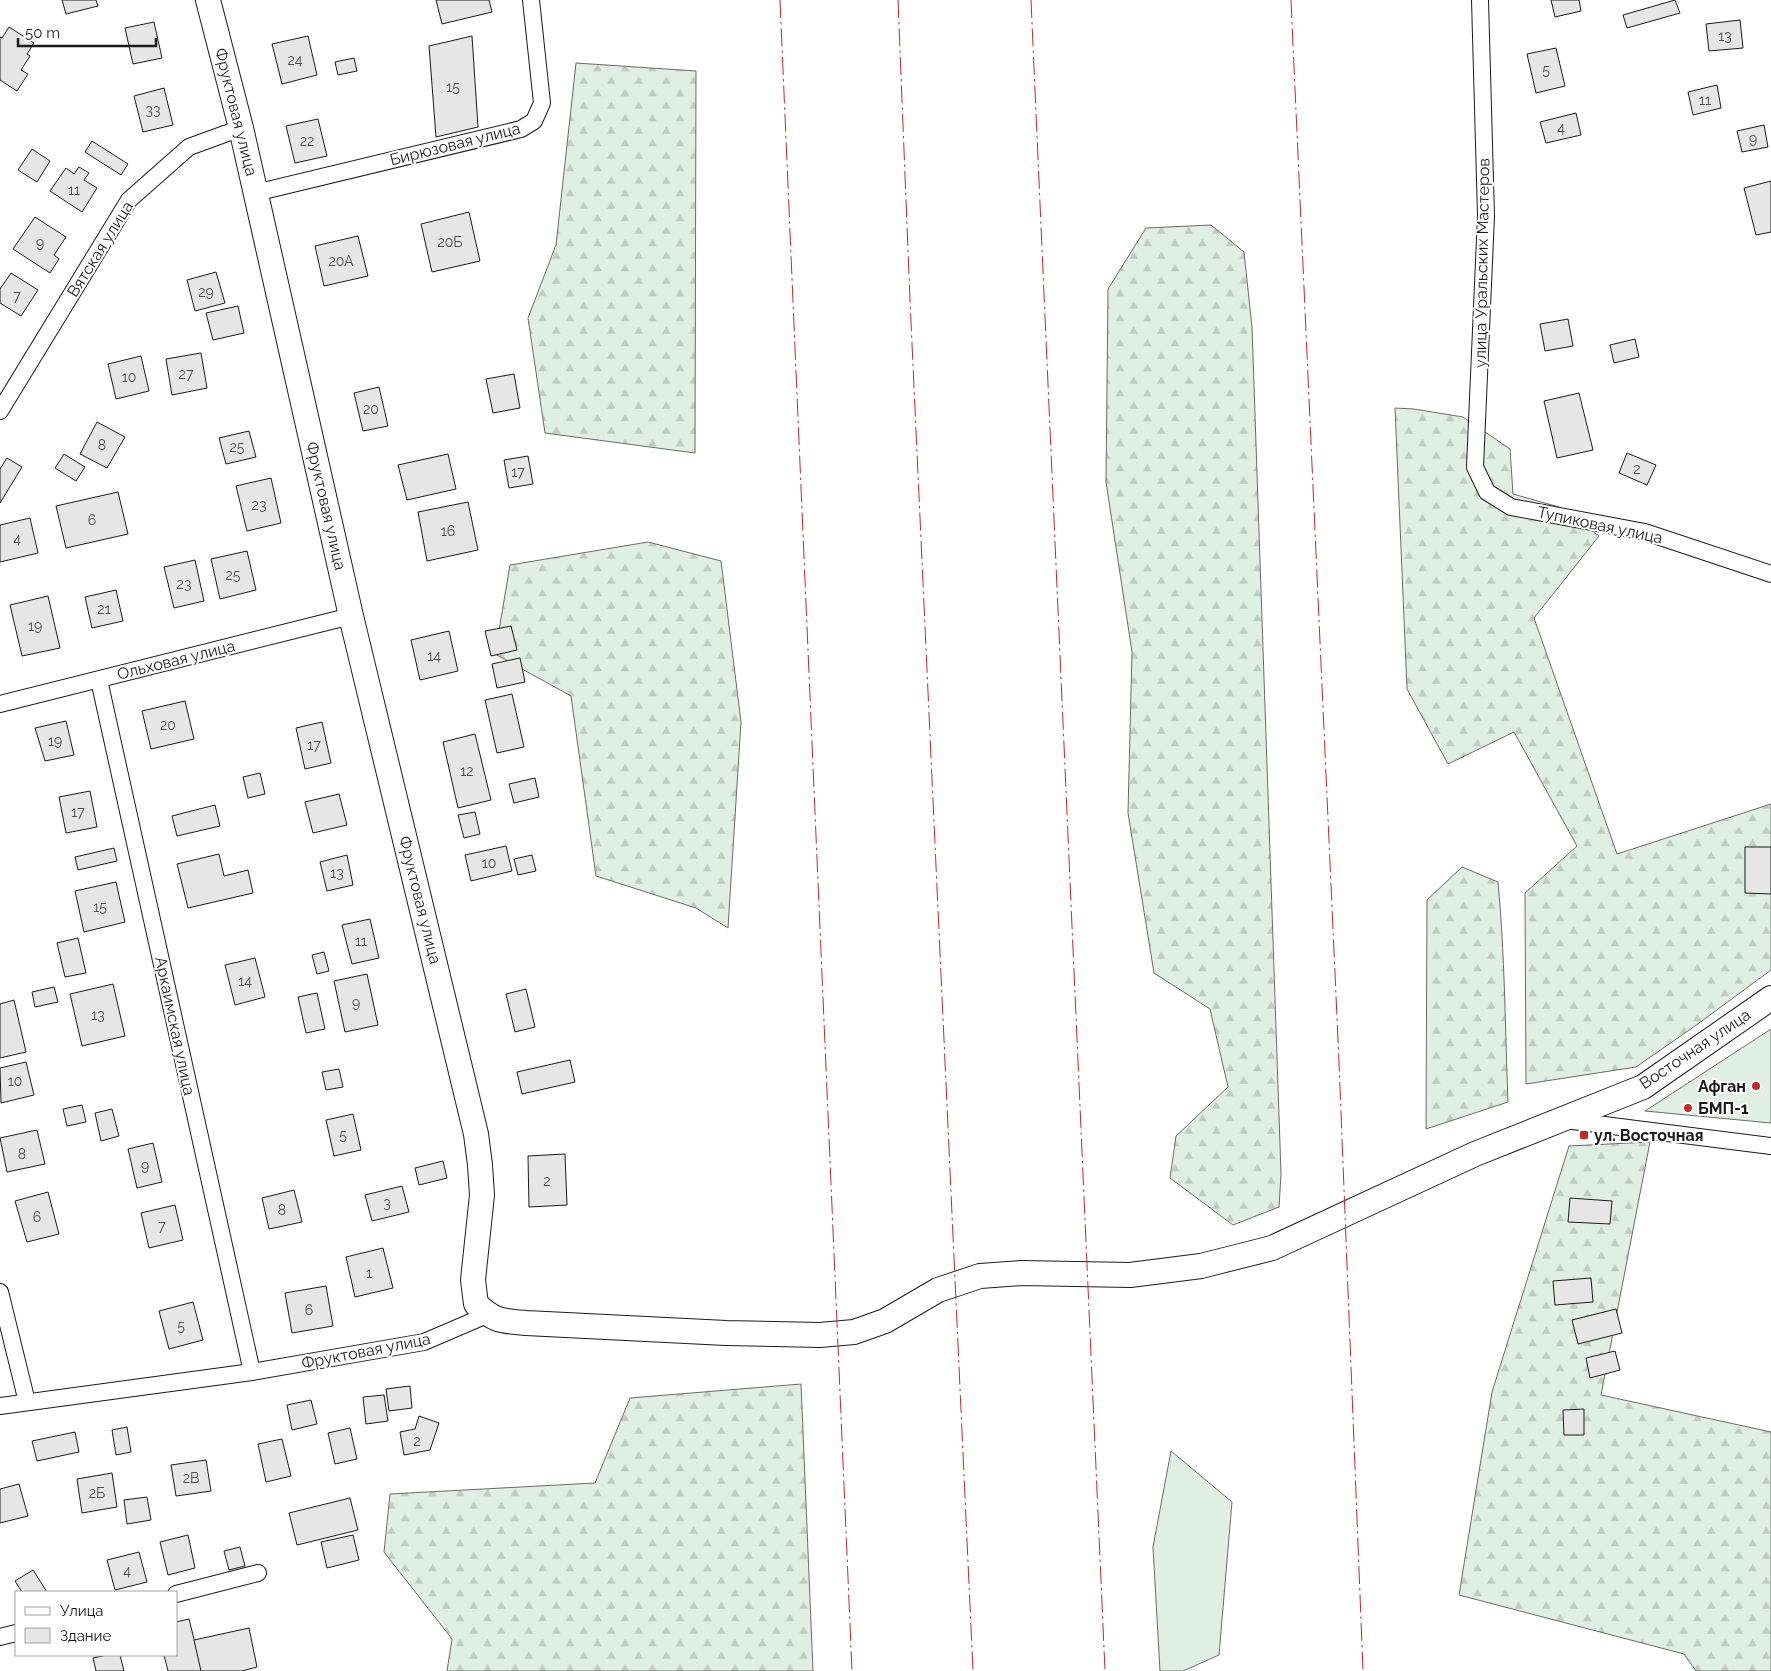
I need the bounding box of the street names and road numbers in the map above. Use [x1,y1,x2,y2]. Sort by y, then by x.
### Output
street label: Фруктовая улица [211,46,261,178]
street label: Бирюзовая улица [388,119,522,169]
street label: улица Уральских Мастеров [1471,158,1493,368]
street label: Вятская улица [63,198,137,300]
street label: Фруктовая улица [302,440,350,572]
street label: Тупиковая улица [1536,502,1664,548]
street label: Ольховая улица [115,636,237,684]
street label: Фруктовая улица [395,834,445,966]
street label: Аркаимская улица [151,955,199,1097]
street label: Восточная улица [1636,1005,1754,1093]
street label: Фруктовая улица [300,1329,432,1373]

